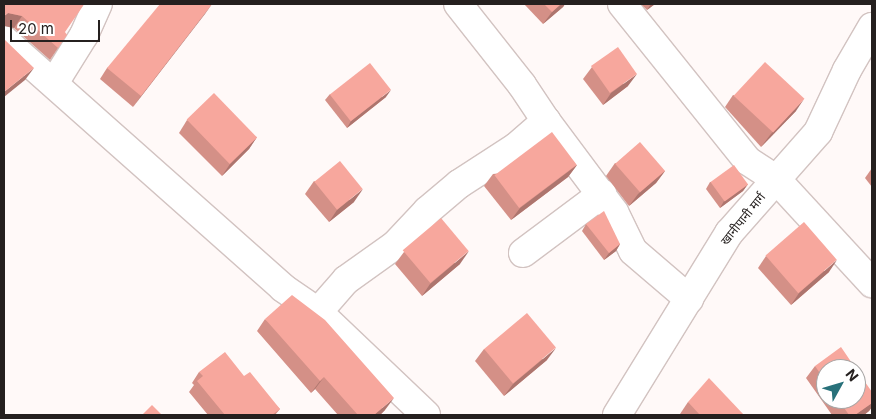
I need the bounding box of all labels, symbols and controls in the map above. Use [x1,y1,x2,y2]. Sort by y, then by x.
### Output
scale bar [12,10,102,42]
text: 20 m [18,19,54,38]
street label: खानीपानी मार्ग [718,190,768,248]
north arrow [816,359,866,409]
text: N [842,365,862,384]

